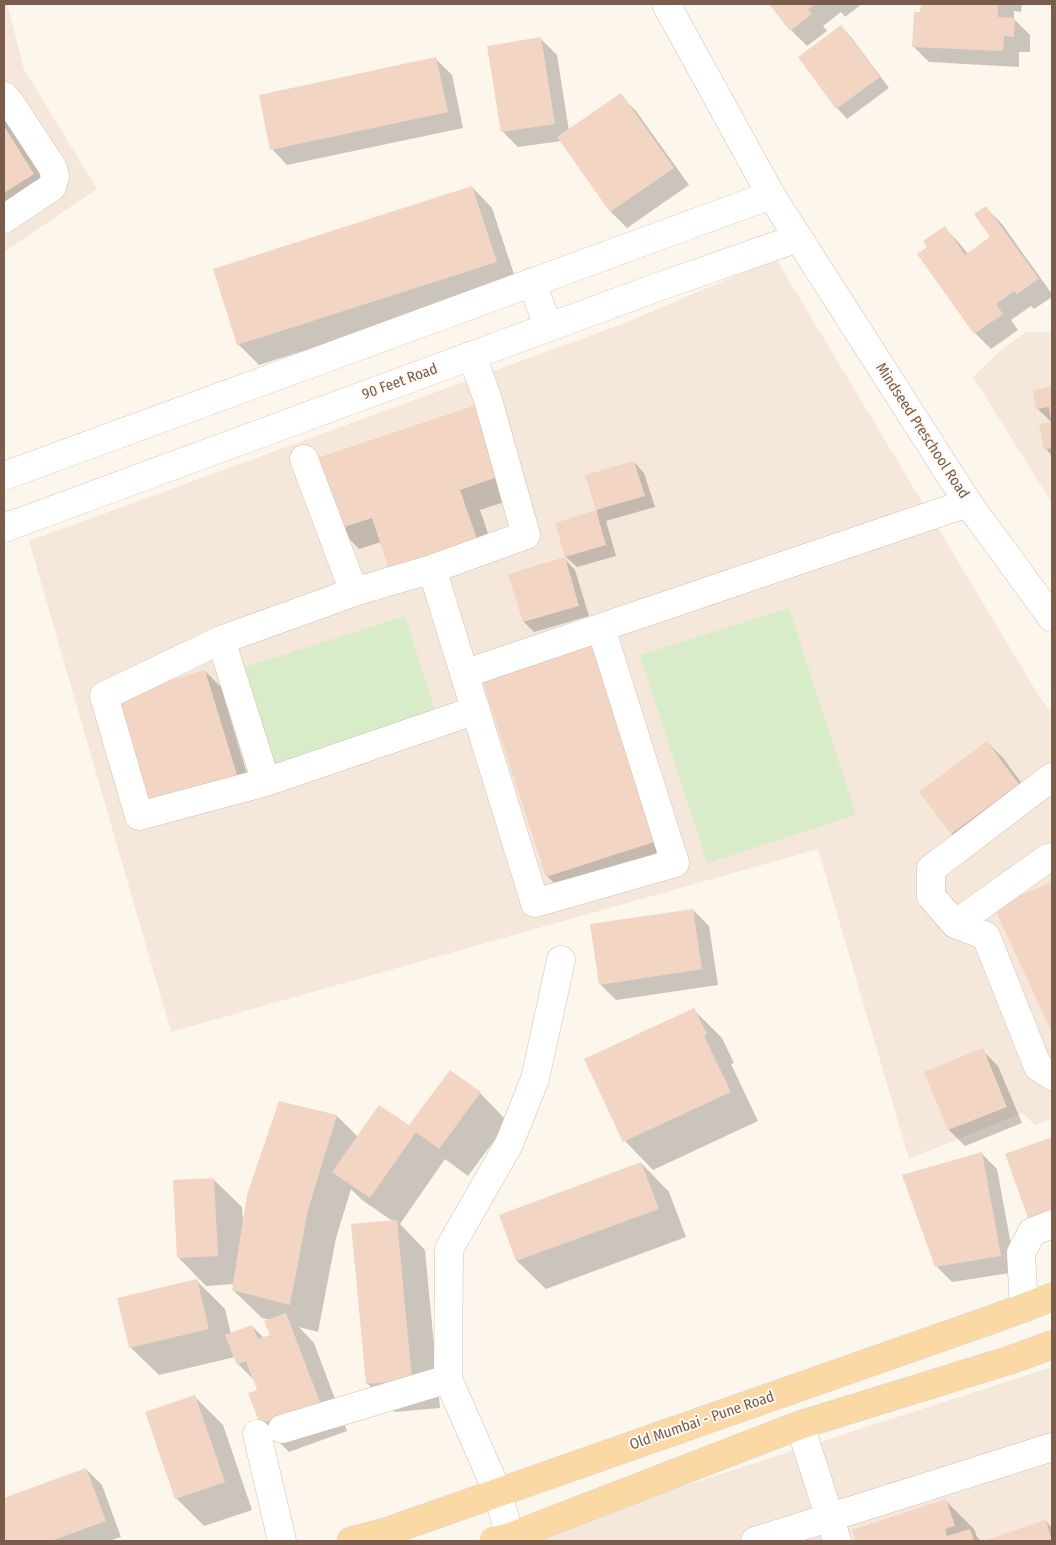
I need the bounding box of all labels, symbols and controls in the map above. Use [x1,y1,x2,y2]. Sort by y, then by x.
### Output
street label: 90 Feet Road [360,360,440,404]
street label: Mindseed Preschool Road [871,360,973,502]
street label: Old Mumbai - Pune Road [627,1388,777,1454]

